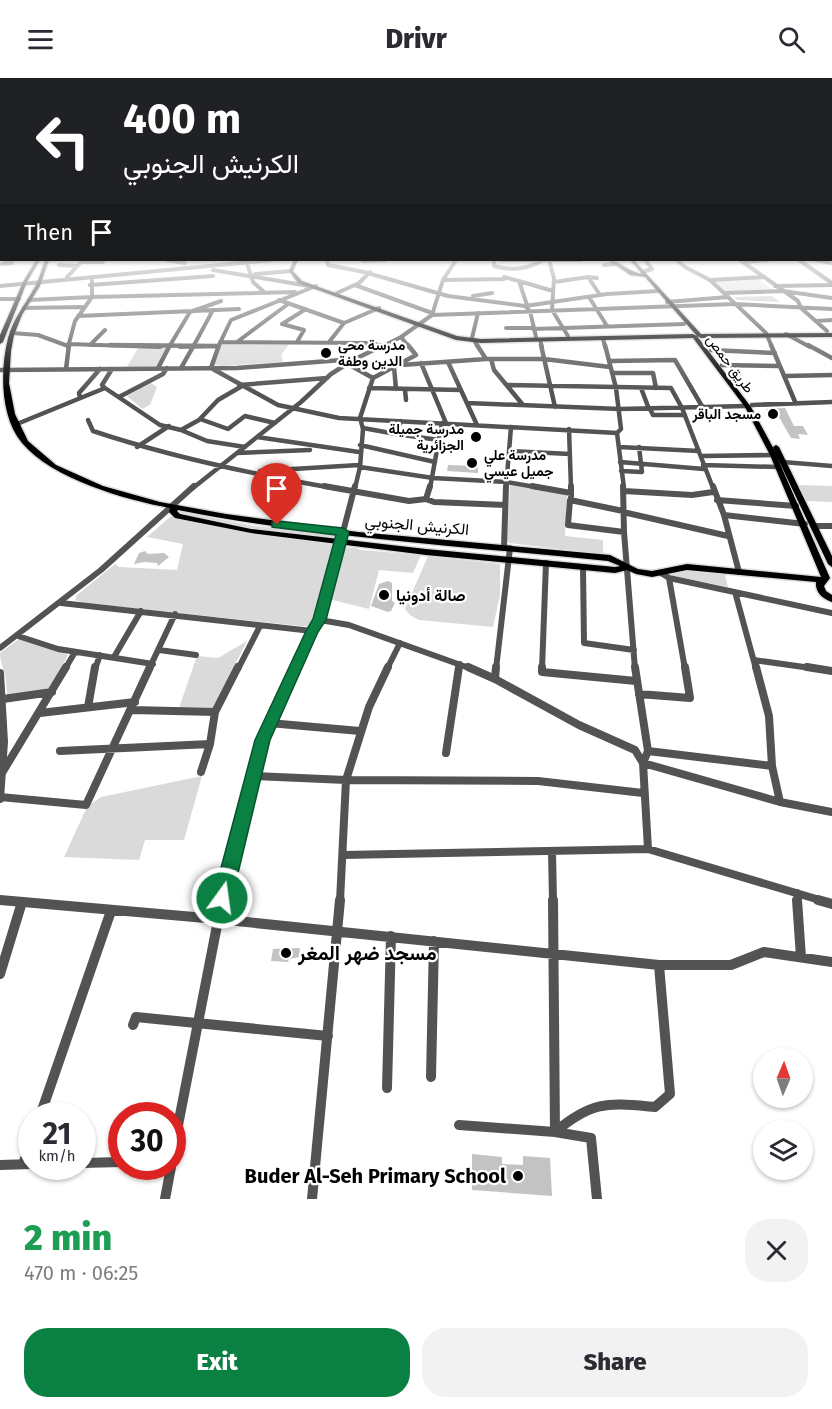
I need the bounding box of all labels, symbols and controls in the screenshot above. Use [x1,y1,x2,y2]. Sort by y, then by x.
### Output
icon: menu [24,23,57,56]
text: Drivr [385,23,447,55]
icon: search [775,23,808,56]
text: 400 m [123,94,241,144]
icon: left [24,102,102,180]
text: الكرنيش الجنوبي [123,148,299,180]
icon: arrive [85,216,118,249]
text: Then [24,219,73,246]
street label: طريق حمص [703,331,757,397]
place label: مدرسة محي الدين وطفة [338,337,406,370]
marker: مدرسة محي الدين وطفة [319,346,333,360]
place label: مسجد الباقر [691,406,761,423]
marker: مسجد الباقر [766,407,780,421]
place label: مدرسة جميلة الجزائرية [388,421,464,454]
marker: مدرسة جميلة الجزائرية [469,430,483,444]
place label: مدرسة علي جميل عيسي [484,447,554,483]
marker: مدرسة علي جميل عيسي [465,456,479,470]
pin [251,463,302,525]
icon: arrive [260,472,293,505]
street label: الكرنيش الجنوبي [364,511,470,543]
place label: صالة أدونيا [396,586,466,606]
marker: صالة أدونيا [377,588,391,602]
position arrow [190,866,254,930]
place label: مسجد ضهر المغر [297,941,437,966]
marker: مسجد ضهر المغر [279,946,293,960]
north arrow [753,1048,813,1108]
map controls [753,1048,813,1180]
speed limit sign: 30 [108,1102,186,1180]
text: 21 [43,1116,71,1152]
button: layers [753,1120,813,1180]
text: km/h [38,1147,76,1165]
place label: Buder Al-Seh Primary School [245,1164,506,1188]
marker: Buder Al-Seh Primary School [511,1169,525,1183]
text: 2 min [24,1216,112,1260]
button: close [745,1219,808,1282]
text: 470 m · 06:25 [24,1261,138,1285]
button: Exit [24,1328,410,1397]
button: Share [422,1328,808,1397]

